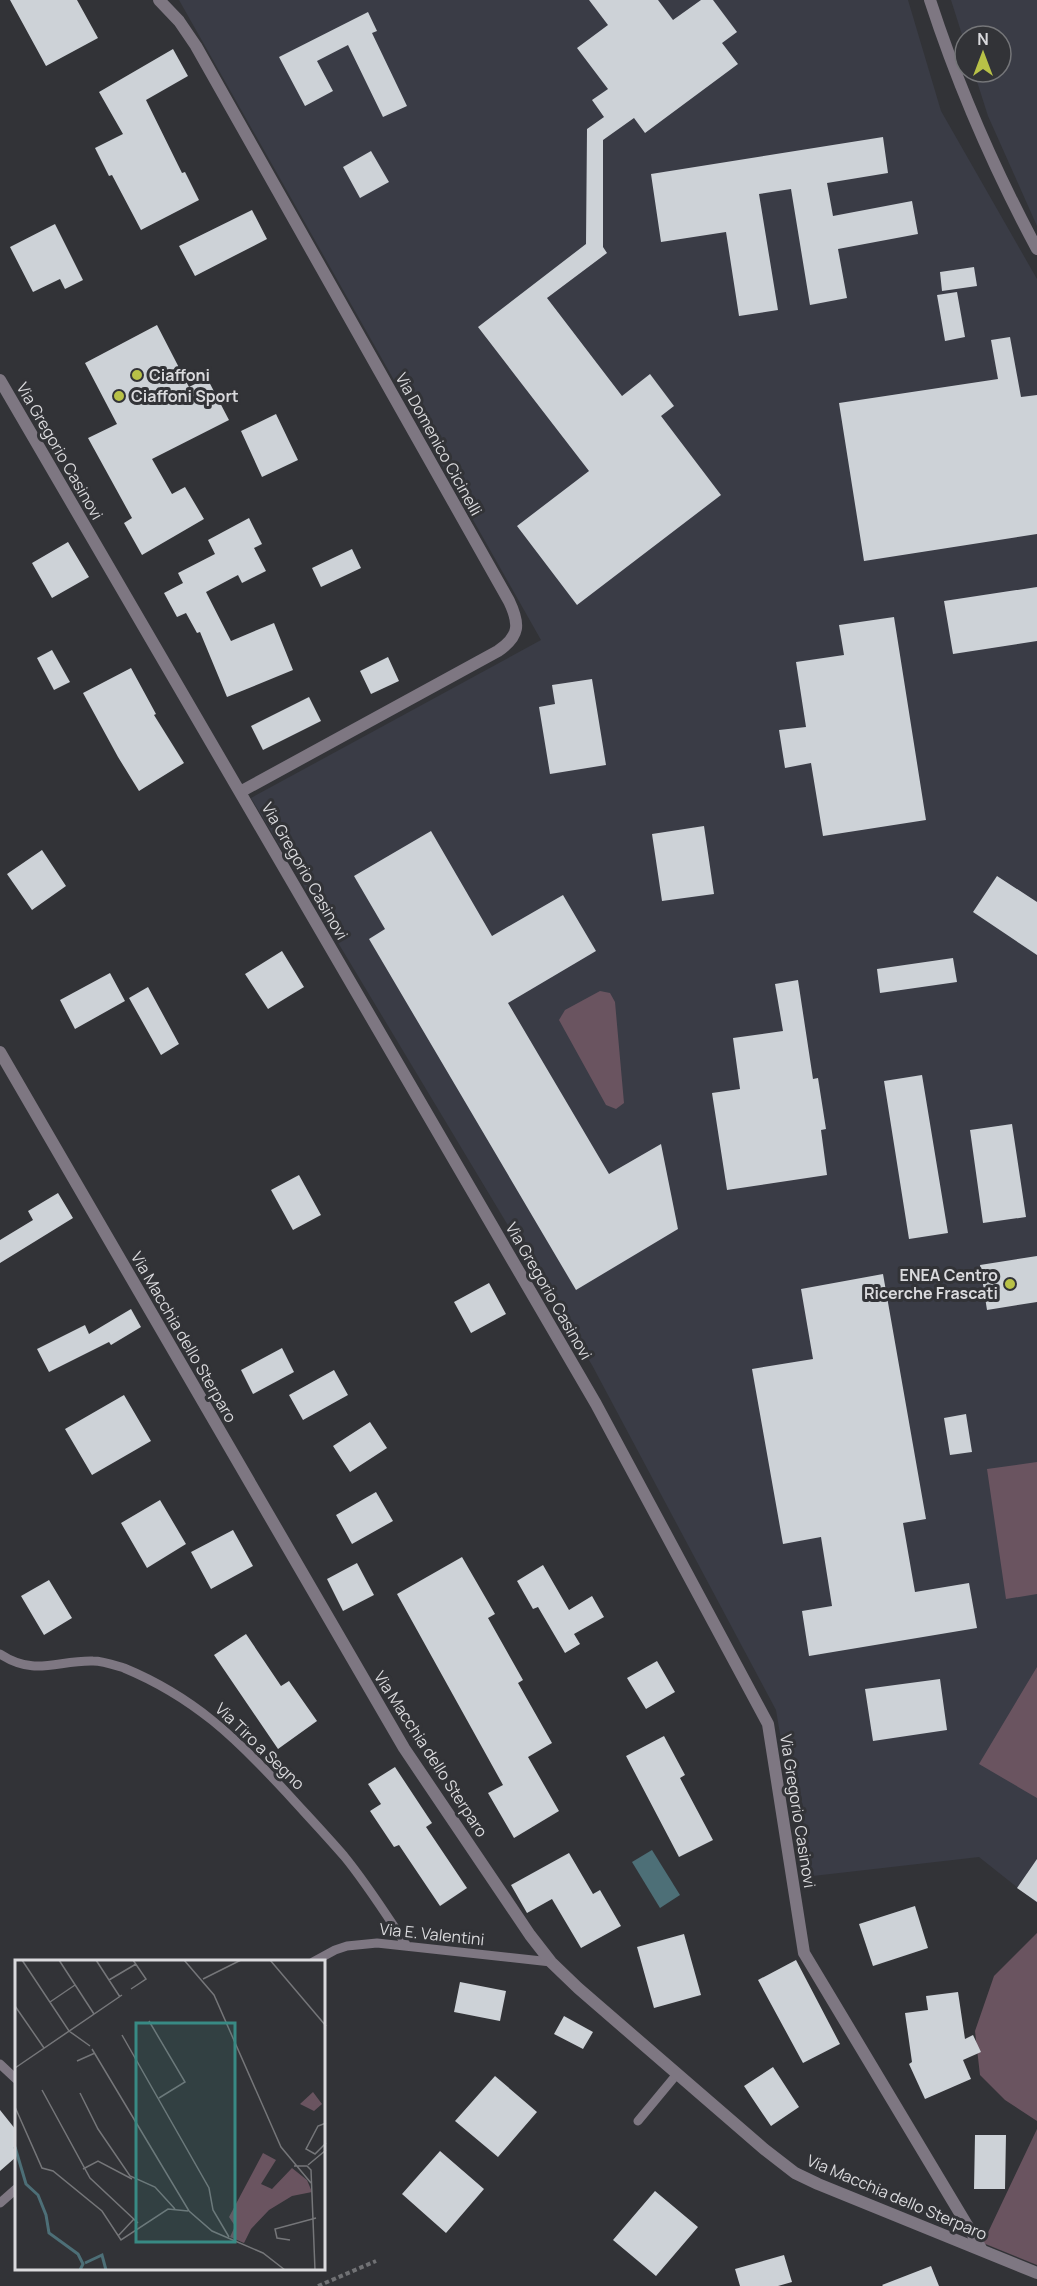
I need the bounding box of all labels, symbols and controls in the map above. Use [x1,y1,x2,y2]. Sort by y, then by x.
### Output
north arrow [953,24,1013,84]
text: N [977,28,989,50]
place label: Ciaffoni [149,364,210,386]
marker: Ciaffoni [130,368,144,382]
street label: Via Domenico Cicinelli [391,369,487,519]
street label: Via Gregorio Casinovi [12,378,108,524]
place label: Ciaffoni Sport [131,385,239,407]
marker: Ciaffoni Sport [112,389,126,403]
street label: Via Gregorio Casinovi [257,798,353,944]
street label: Via Gregorio Casinovi [501,1218,597,1364]
street label: Via Macchia dello Sterparo [126,1248,242,1426]
place label: ENEA Centro Ricerche Frascati [864,1264,998,1304]
marker: ENEA Centro Ricerche Frascati [1003,1277,1017,1291]
street label: Via Macchia dello Sterparo [369,1667,493,1841]
street label: Via Tiro a Segno [210,1698,310,1794]
street label: Via Gregorio Casinovi [775,1733,821,1889]
street label: Via E. Valentini [379,1918,485,1950]
inset map [15,1960,326,2271]
street label: Via Macchia dello Sterparo [804,2149,990,2245]

